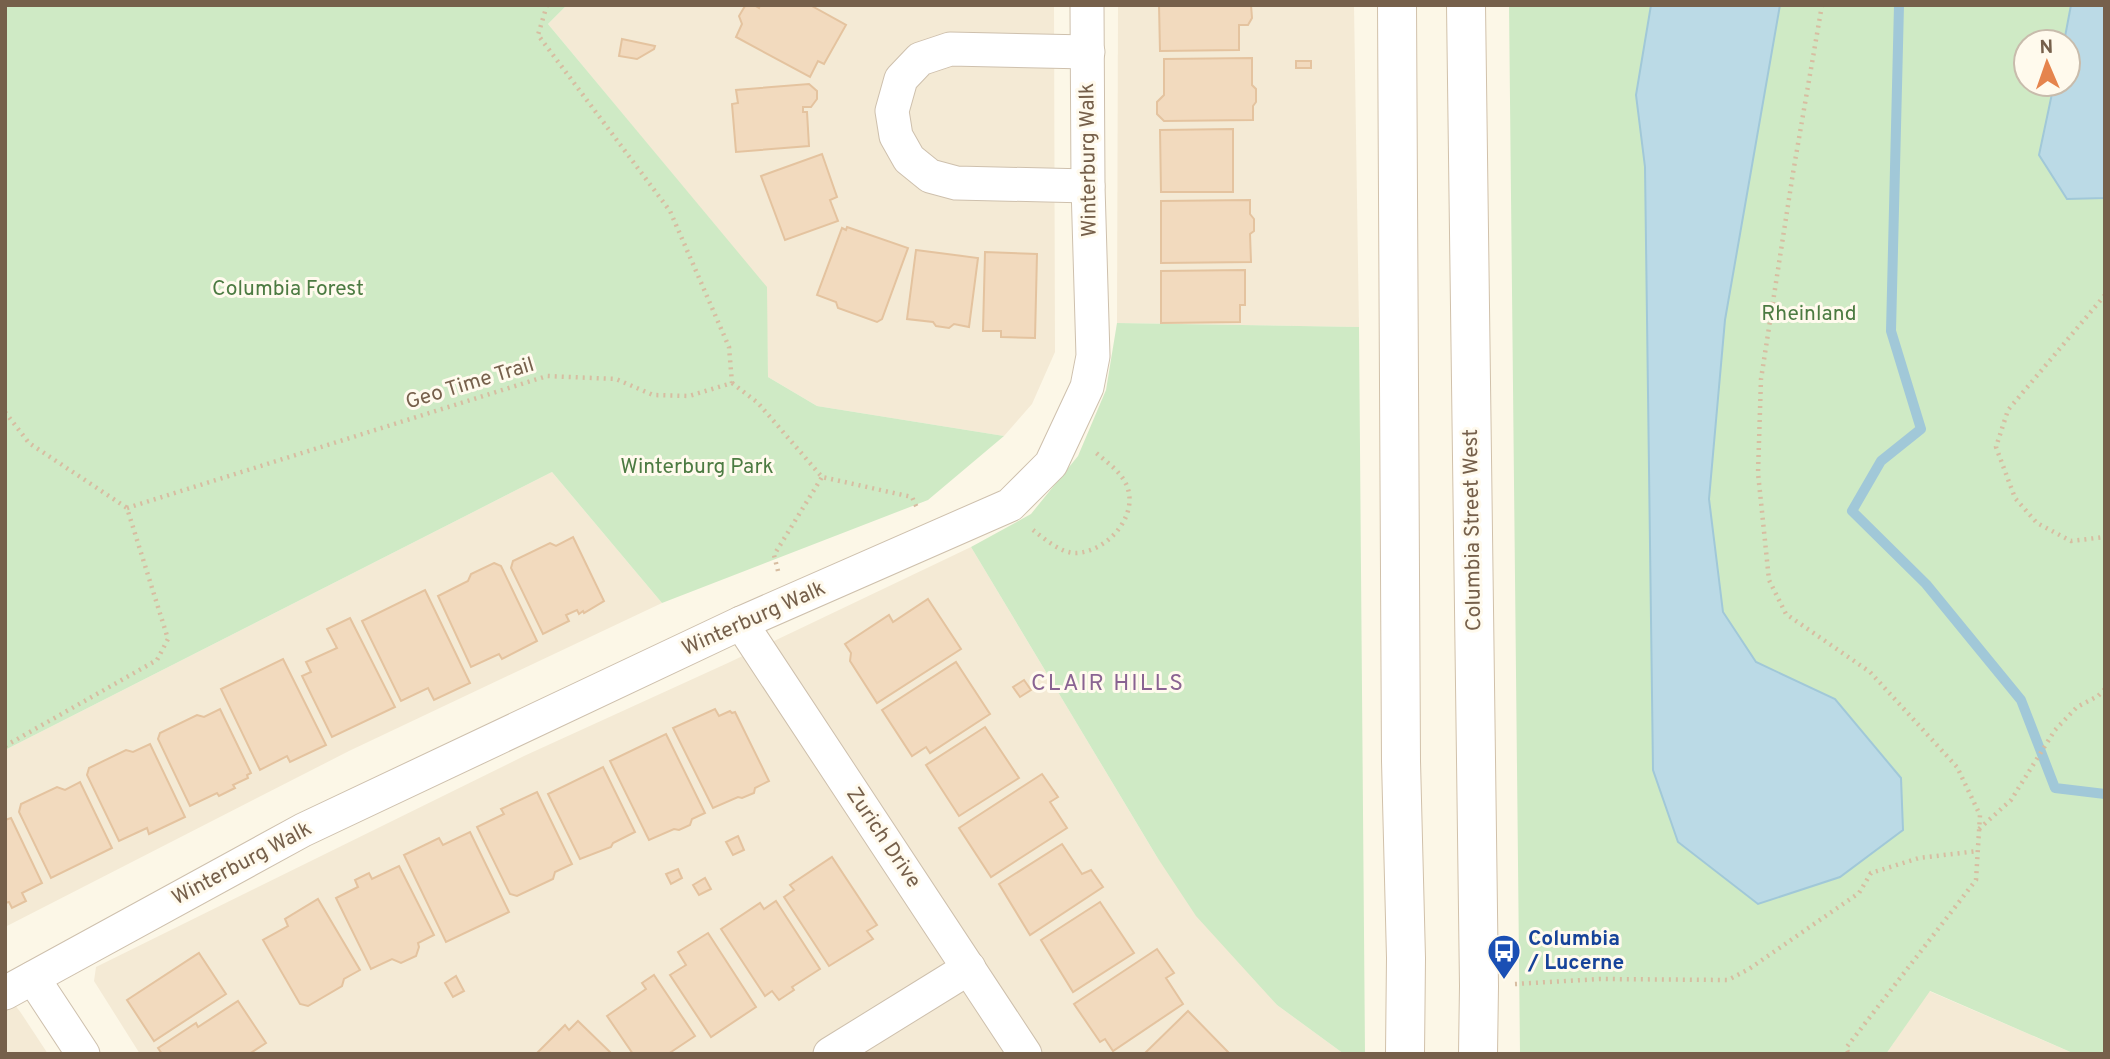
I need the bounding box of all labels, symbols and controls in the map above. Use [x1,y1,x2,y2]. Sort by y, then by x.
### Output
north arrow [2012,28,2082,98]
text: N [2039,36,2054,60]
street label: Winterburg Walk [1074,83,1104,237]
park label: Columbia Forest [212,276,364,303]
park label: Rheinland [1761,301,1857,328]
street label: Geo Time Trail [402,352,538,416]
street label: Columbia Street West [1458,429,1488,631]
park label: Winterburg Park [620,454,774,481]
street label: Winterburg Walk [678,575,830,663]
district label: CLAIR HILLS [1031,670,1185,699]
street label: Zurich Drive [839,782,927,894]
street label: Winterburg Walk [168,816,316,912]
place label: Columbia / Lucerne [1527,926,1624,977]
bus stop icon: Columbia / Lucerne [1485,932,1523,981]

